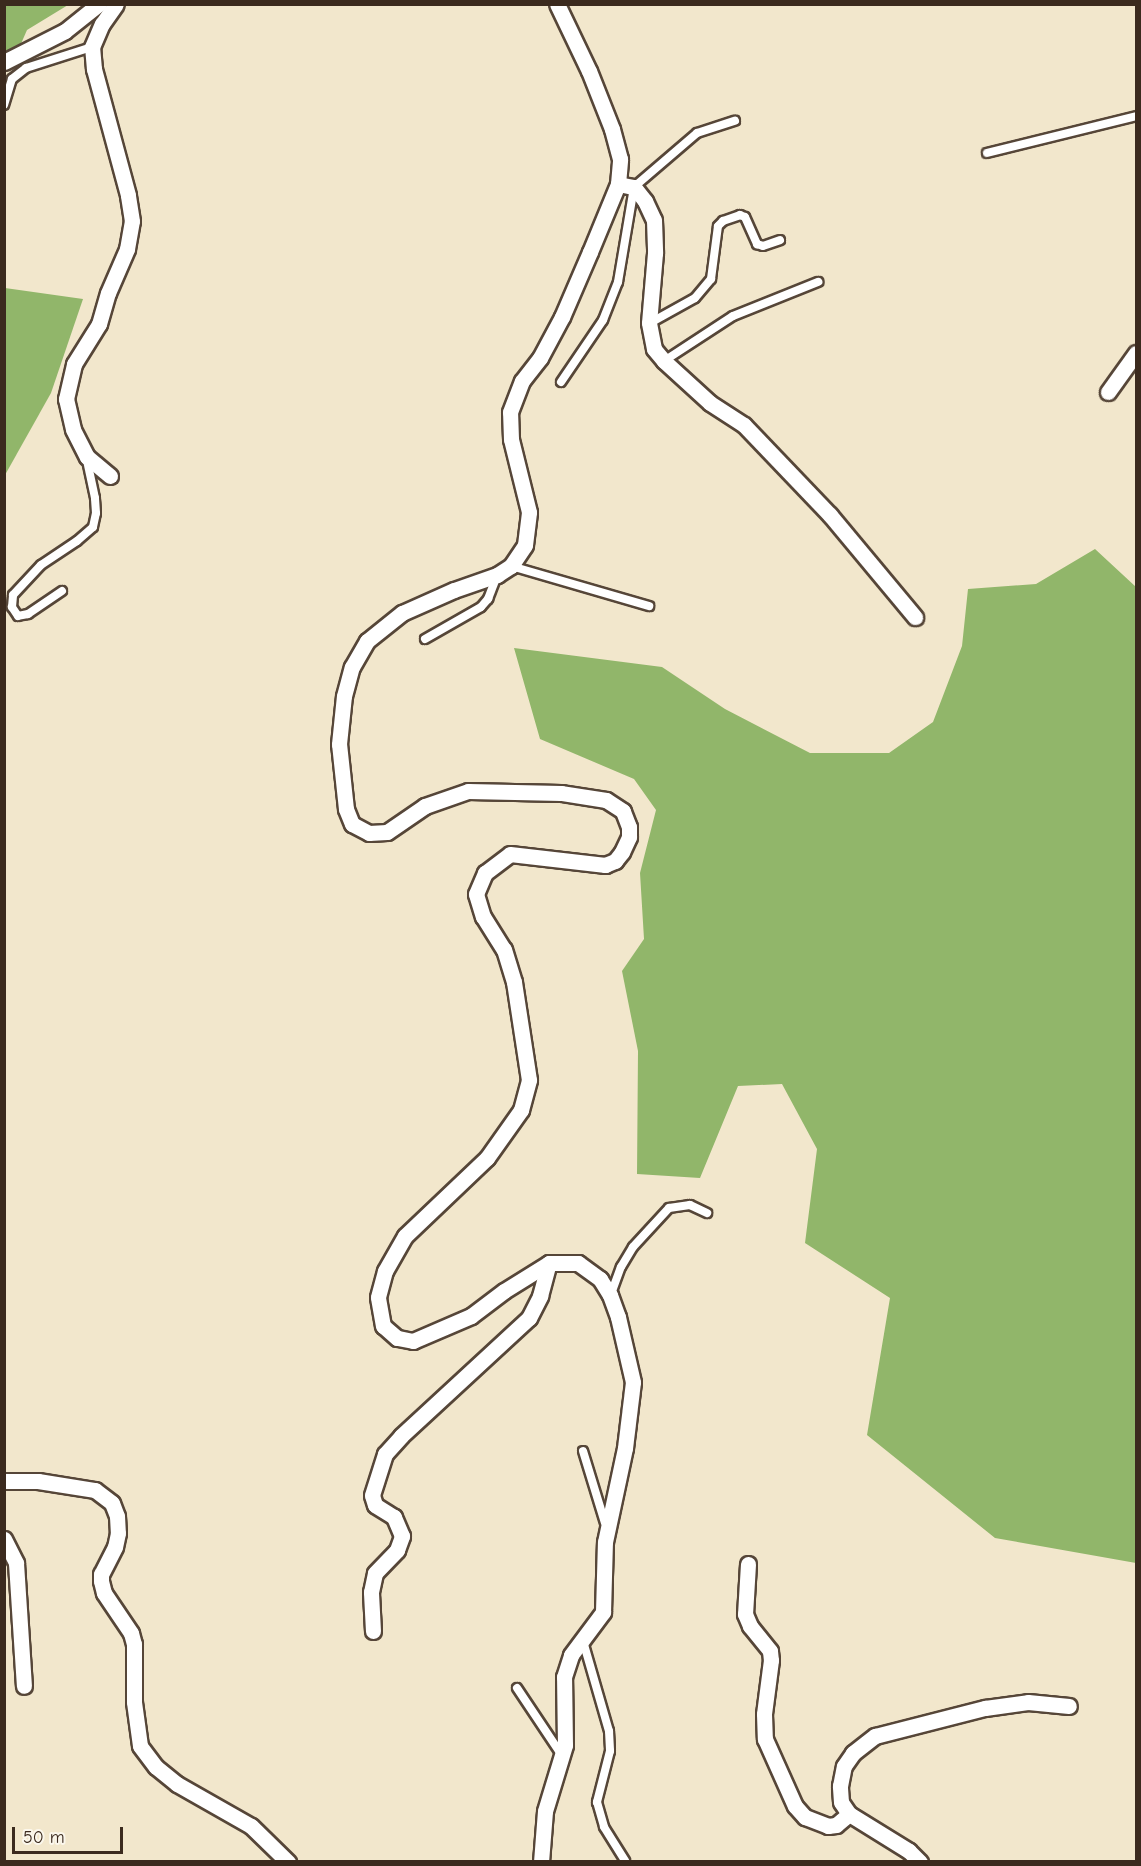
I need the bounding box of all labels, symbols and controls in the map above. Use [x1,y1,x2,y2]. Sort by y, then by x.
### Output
scale bar [15,1815,126,1853]
text: 50 m [23,1827,65,1848]

